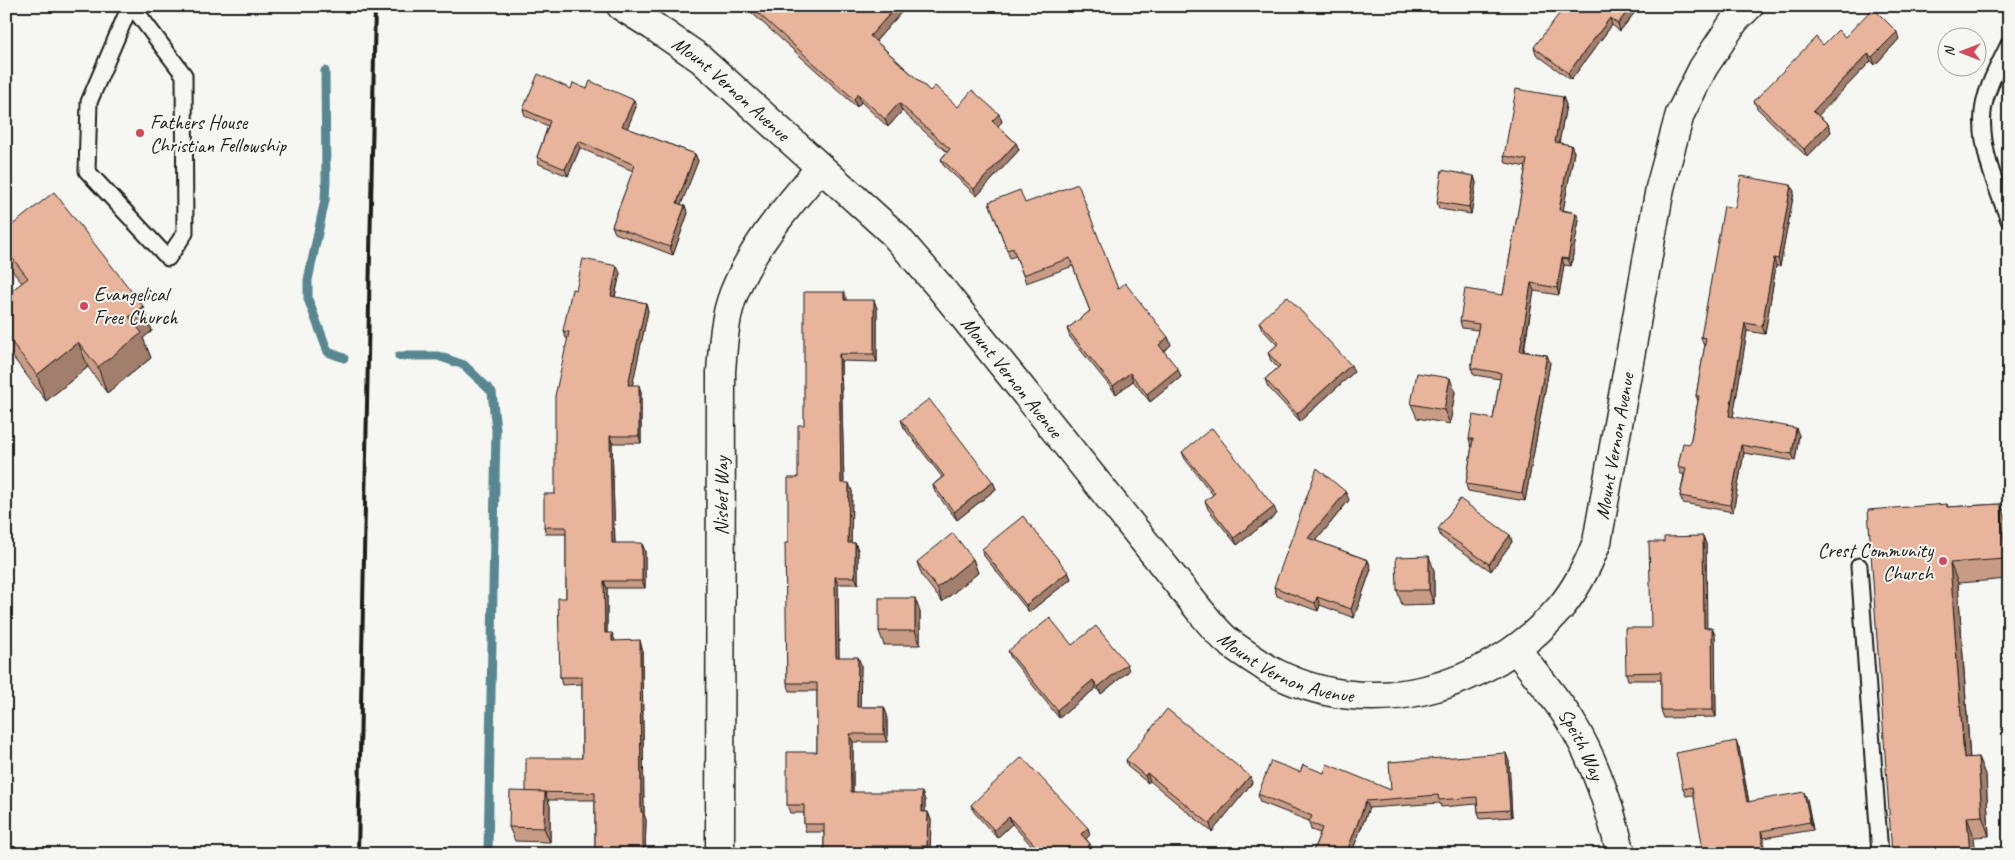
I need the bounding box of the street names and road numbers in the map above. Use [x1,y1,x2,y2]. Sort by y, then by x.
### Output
street label: Mount Vernon Avenue [667,31,797,147]
street label: Mount Vernon Avenue [956,311,1069,444]
street label: Mount Vernon Avenue [1589,370,1640,521]
street label: Nisbet Way [708,454,733,536]
street label: Mount Vernon Avenue [1213,626,1356,708]
street label: Speith Way [1553,703,1611,785]

